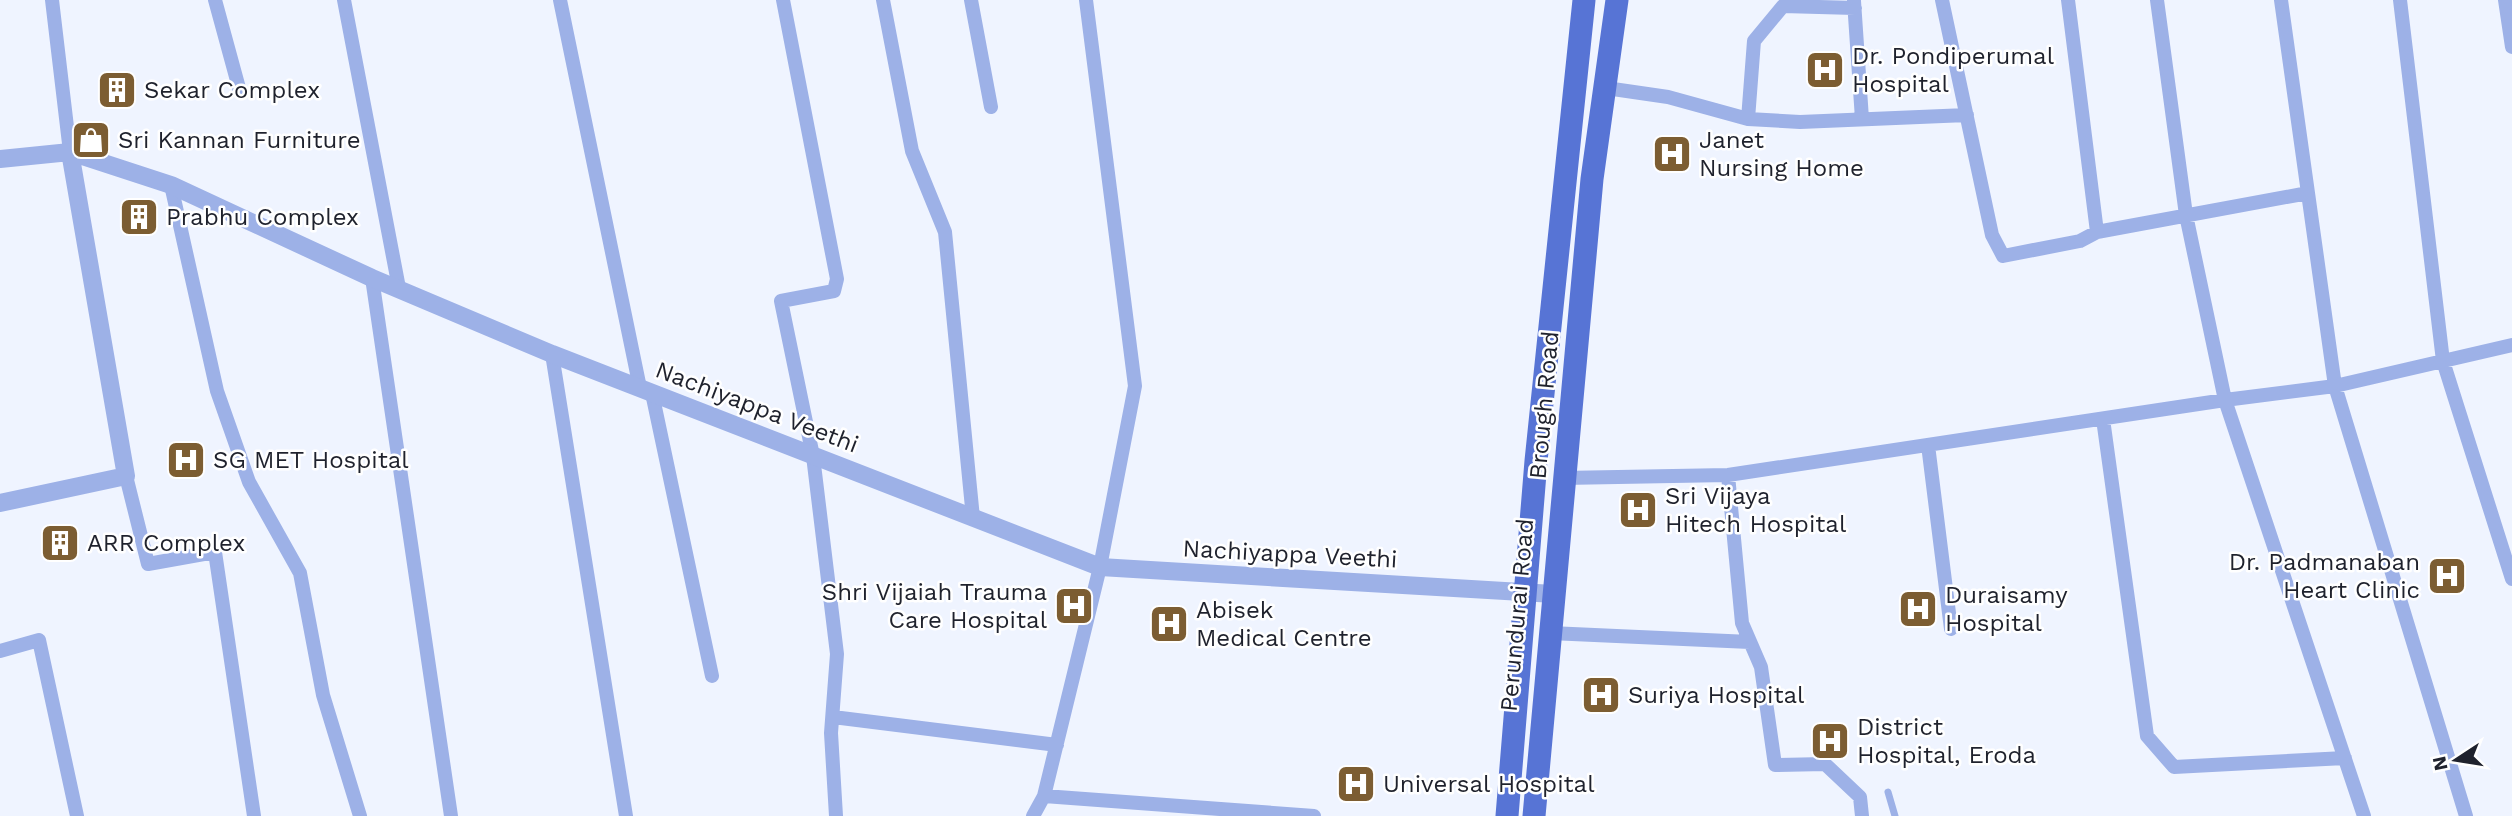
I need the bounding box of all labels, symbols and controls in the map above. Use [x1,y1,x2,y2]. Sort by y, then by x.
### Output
place label: Dr. Pondiperumal Hospital [1852,42,2055,98]
hospital icon: Dr. Pondiperumal Hospital [1804,49,1846,91]
building icon: Sekar Complex [96,69,138,111]
place label: Sekar Complex [144,76,320,104]
shop icon: Sri Kannan Furniture [70,119,112,161]
place label: Sri Kannan Furniture [118,126,361,154]
place label: Janet Nursing Home [1699,126,1864,182]
hospital icon: Janet Nursing Home [1651,133,1693,175]
building icon: Prabhu Complex [118,196,160,238]
place label: Prabhu Complex [166,203,359,231]
street label: Brough Road [1524,330,1564,480]
street label: Nachiyappa Veethi [652,355,862,459]
hospital icon: SG MET Hospital [165,439,207,481]
place label: SG MET Hospital [213,446,409,474]
place label: Sri Vijaya Hitech Hospital [1665,482,1847,538]
hospital icon: Sri Vijaya Hitech Hospital [1617,489,1659,531]
street label: Perundurai Road [1495,517,1539,713]
building icon: ARR Complex [39,522,81,564]
place label: ARR Complex [87,529,245,557]
street label: Nachiyappa Veethi [1182,534,1398,574]
place label: Dr. Padmanaban Heart Clinic [2229,548,2420,604]
hospital icon: Dr. Padmanaban Heart Clinic [2426,555,2468,597]
place label: Shri Vijaiah Trauma Care Hospital [822,578,1048,634]
place label: Duraisamy Hospital [1945,581,2068,637]
hospital icon: Shri Vijaiah Trauma Care Hospital [1053,585,1095,627]
hospital icon: Duraisamy Hospital [1897,588,1939,630]
place label: Abisek Medical Centre [1196,596,1372,652]
hospital icon: Abisek Medical Centre [1148,603,1190,645]
hospital icon: Suriya Hospital [1580,674,1622,716]
place label: Suriya Hospital [1628,681,1805,709]
place label: District Hospital, Eroda [1857,713,2036,769]
hospital icon: District Hospital, Eroda [1809,720,1851,762]
north arrow [2421,725,2491,795]
text: N [2427,754,2453,773]
hospital icon: Universal Hospital [1335,763,1377,805]
place label: Universal Hospital [1383,770,1595,798]

